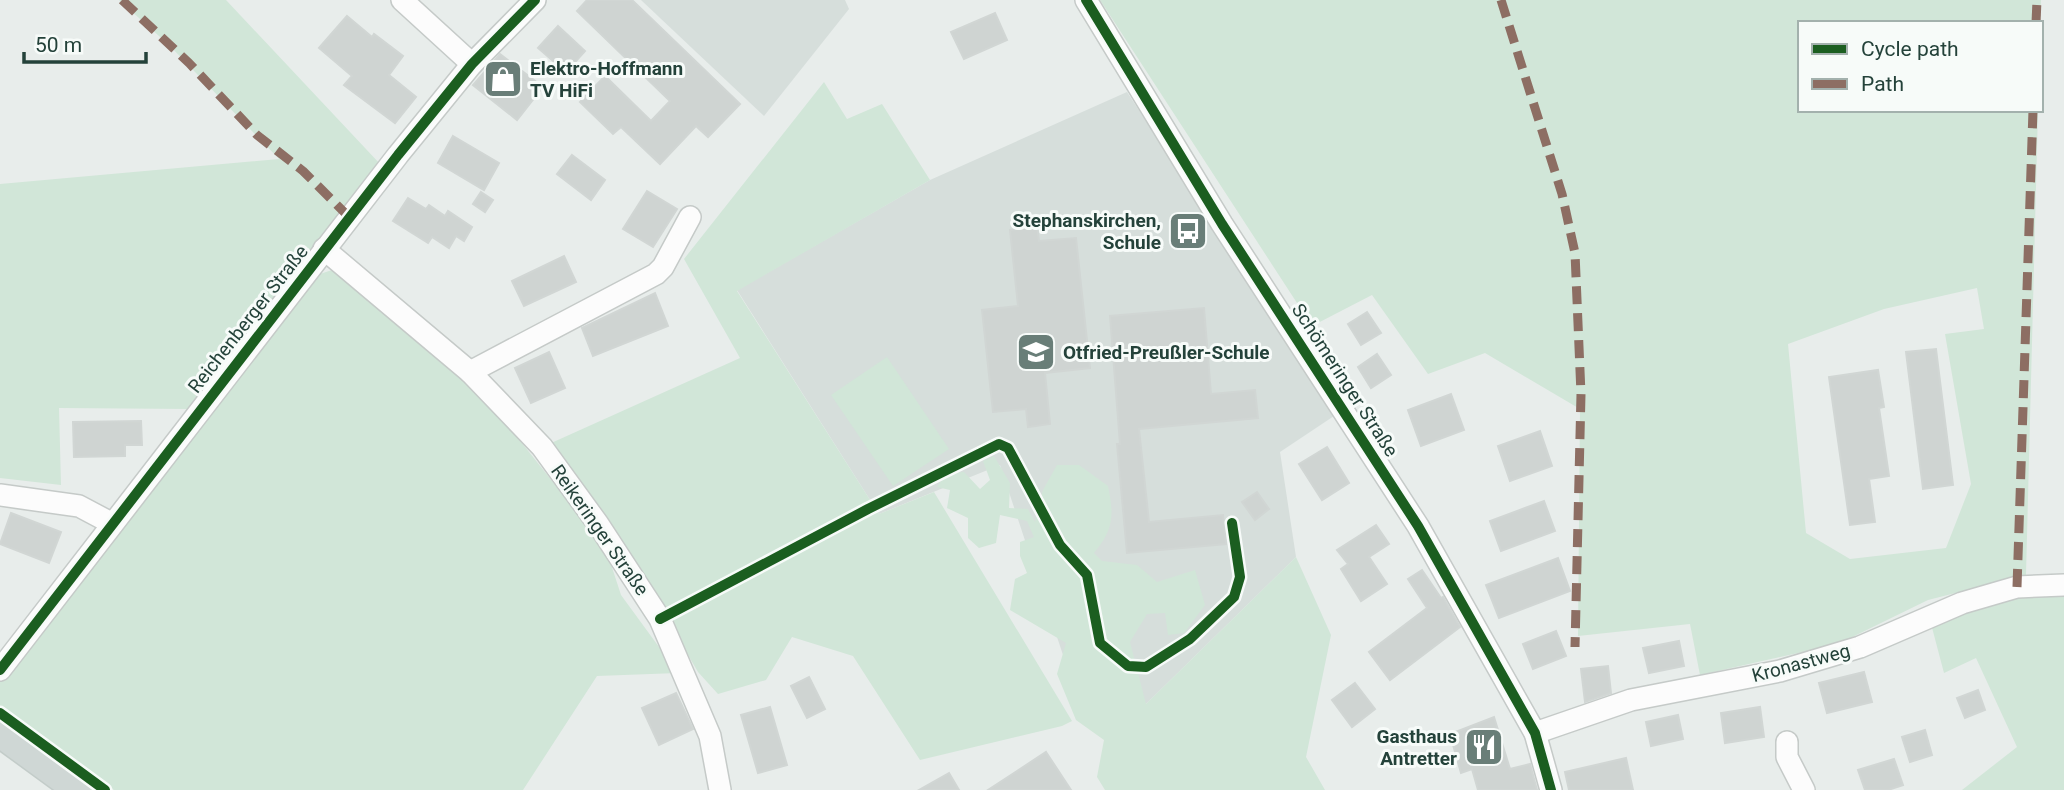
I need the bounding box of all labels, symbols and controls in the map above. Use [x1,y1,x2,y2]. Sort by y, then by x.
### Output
scale bar [24,21,147,65]
legend [1798,21,2043,112]
text: 50 m [35,33,82,57]
text: Cycle path [1861,37,1959,61]
place label: Elektro-Hoffmann TV HiFi [530,57,683,102]
shop icon: Elektro-Hoffmann TV HiFi [482,58,524,100]
text: Path [1861,72,1904,96]
place label: Stephanskirchen, Schule [1013,209,1161,254]
bus stop icon: Stephanskirchen, Schule [1167,210,1209,252]
street label: Reichenberger Straße [183,240,313,398]
street label: Schömeringer Straße [1287,299,1403,461]
school or university icon: Otfried-Preußler-Schule [1015,331,1057,373]
place label: Otfried-Preußler-Schule [1063,341,1270,364]
street label: Reikeringer Straße [546,460,654,600]
street label: Kronastweg [1749,639,1853,687]
place label: Gasthaus Antretter [1376,725,1457,770]
restaurant icon: Gasthaus Antretter [1463,726,1505,768]

